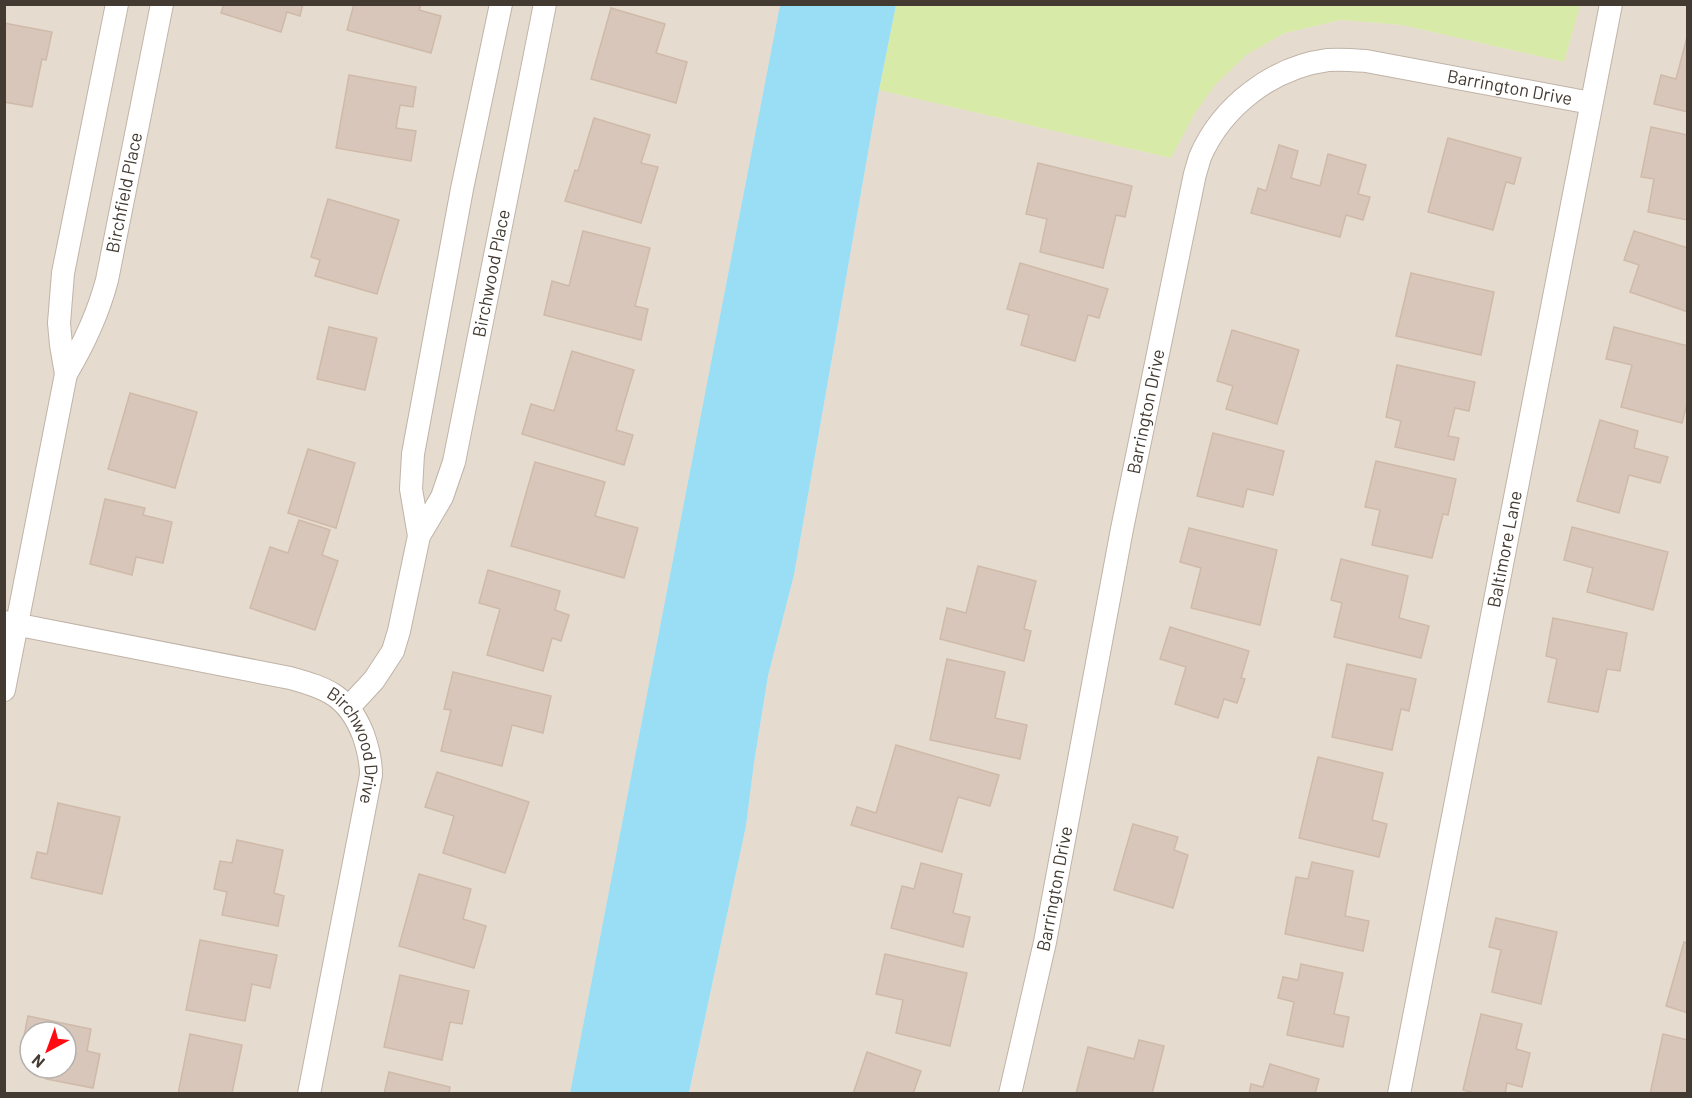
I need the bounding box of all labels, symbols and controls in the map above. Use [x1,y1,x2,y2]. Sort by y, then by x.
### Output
street label: Barrington Drive [1445,64,1574,109]
street label: Birchfield Place [101,130,146,255]
street label: Birchwood Place [467,207,514,339]
street label: Barrington Drive [1122,347,1169,476]
street label: Baltimore Lane [1482,489,1526,609]
street label: Birchwood Drive [323,681,383,806]
street label: Barrington Drive [1031,824,1076,953]
north arrow [18,1020,78,1080]
text: N [28,1051,48,1072]

